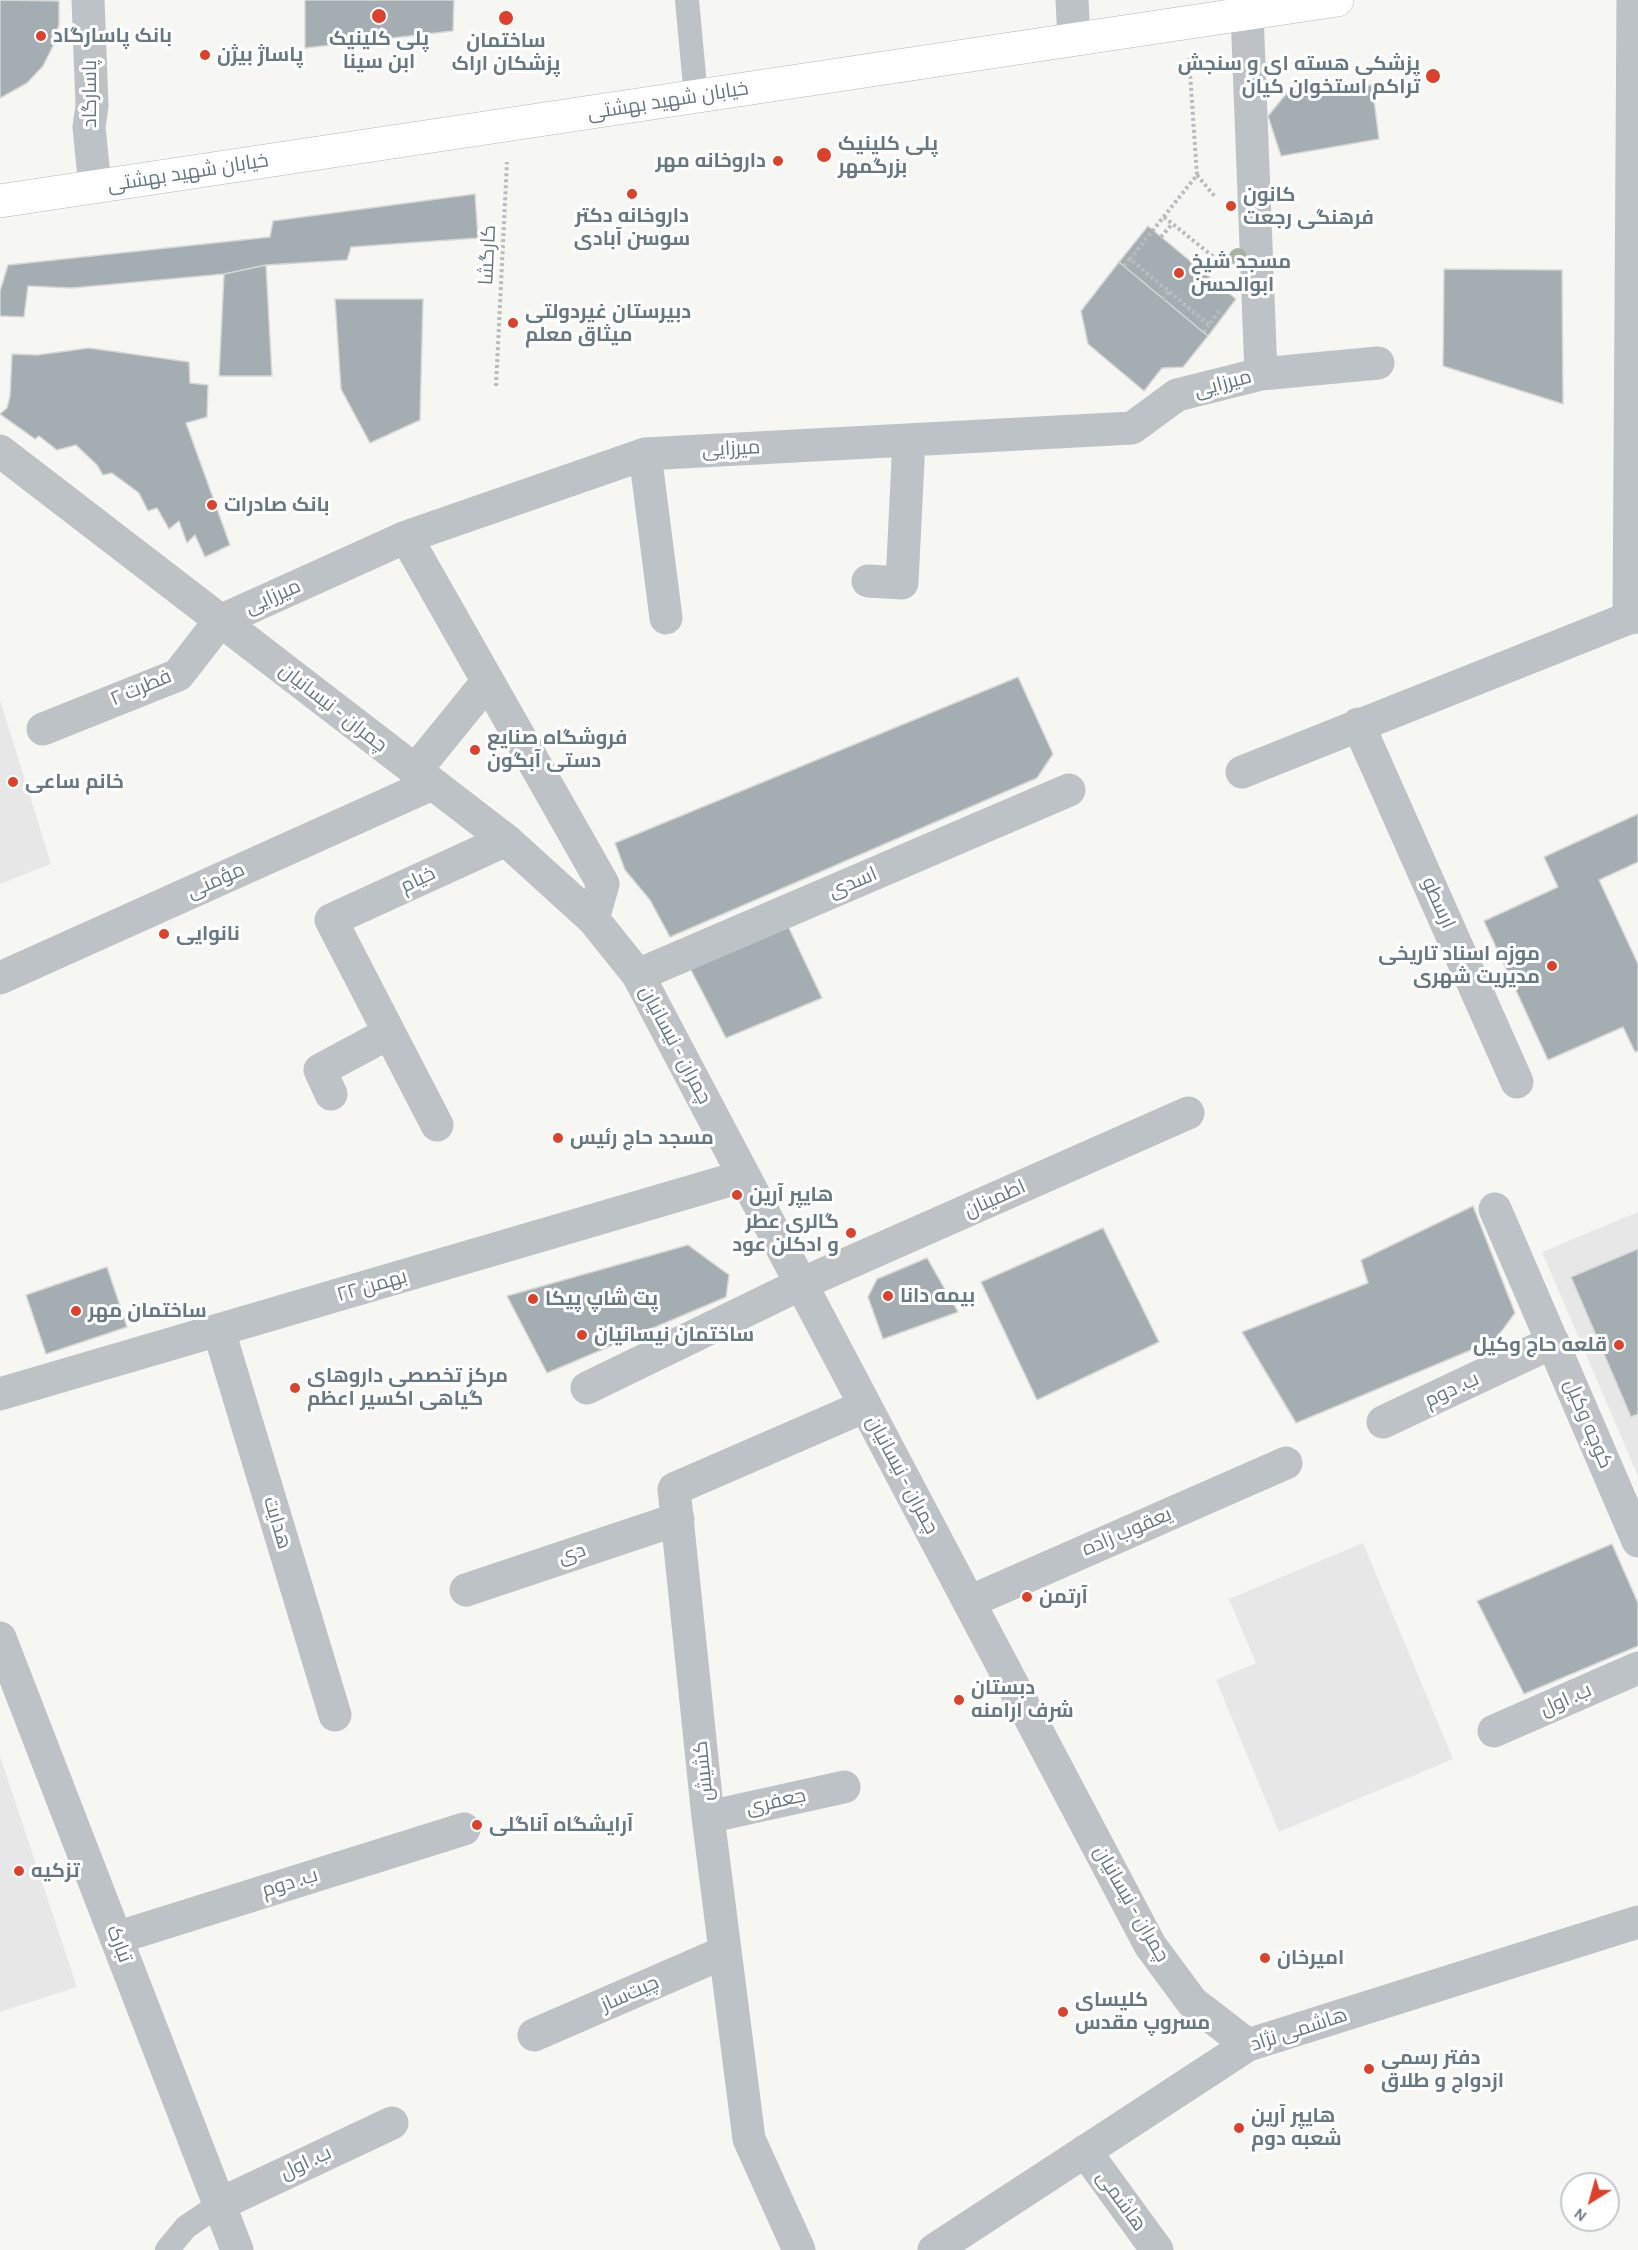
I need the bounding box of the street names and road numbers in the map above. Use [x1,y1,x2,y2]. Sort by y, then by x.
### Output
street label: پاسارگاد [78,60,102,128]
street label: خیابان شهید بهشتی [586,76,750,126]
street label: خیابان شهید بهشتی [106,148,270,198]
street label: کارگشا [474,224,502,286]
street label: میرزایی [1192,365,1254,403]
street label: میرزایی [701,435,761,463]
street label: میرزایی [241,574,305,620]
street label: چمران - نیسانیان [274,658,392,758]
street label: فطرت ۲ [107,664,175,712]
street label: مؤمنی [183,858,249,904]
street label: خیام [397,862,439,898]
street label: اسدی [825,862,881,904]
street label: ارسطو [1416,874,1460,932]
street label: چمران - نیسانیان [634,982,716,1108]
street label: اطمینان [961,1175,1029,1223]
street label: ۲۲ بهمن [334,1265,410,1307]
street label: ب. دوم [1421,1367,1483,1413]
street label: کوچه وکیل [1558,1376,1618,1472]
street label: چمران - نیسانیان [861,1412,943,1538]
street label: هدایت [258,1494,296,1552]
street label: یعقوب زاده [1079,1502,1175,1562]
street label: دی [555,1538,589,1570]
street label: ب. اول [1537,1678,1595,1722]
street label: کشیش [689,1740,719,1802]
street label: جعفری [744,1784,808,1820]
street label: چمران - نیسانیان [1088,1841,1174,1967]
street label: ب. دوم [259,1863,321,1903]
street label: تبارک [101,1922,137,1966]
street label: چیت‌ساز [597,1971,663,2017]
street label: هاشمی نژاد [1247,2003,1351,2057]
street label: ب. اول [277,2141,335,2185]
street label: هاشمی [1091,2166,1151,2236]

